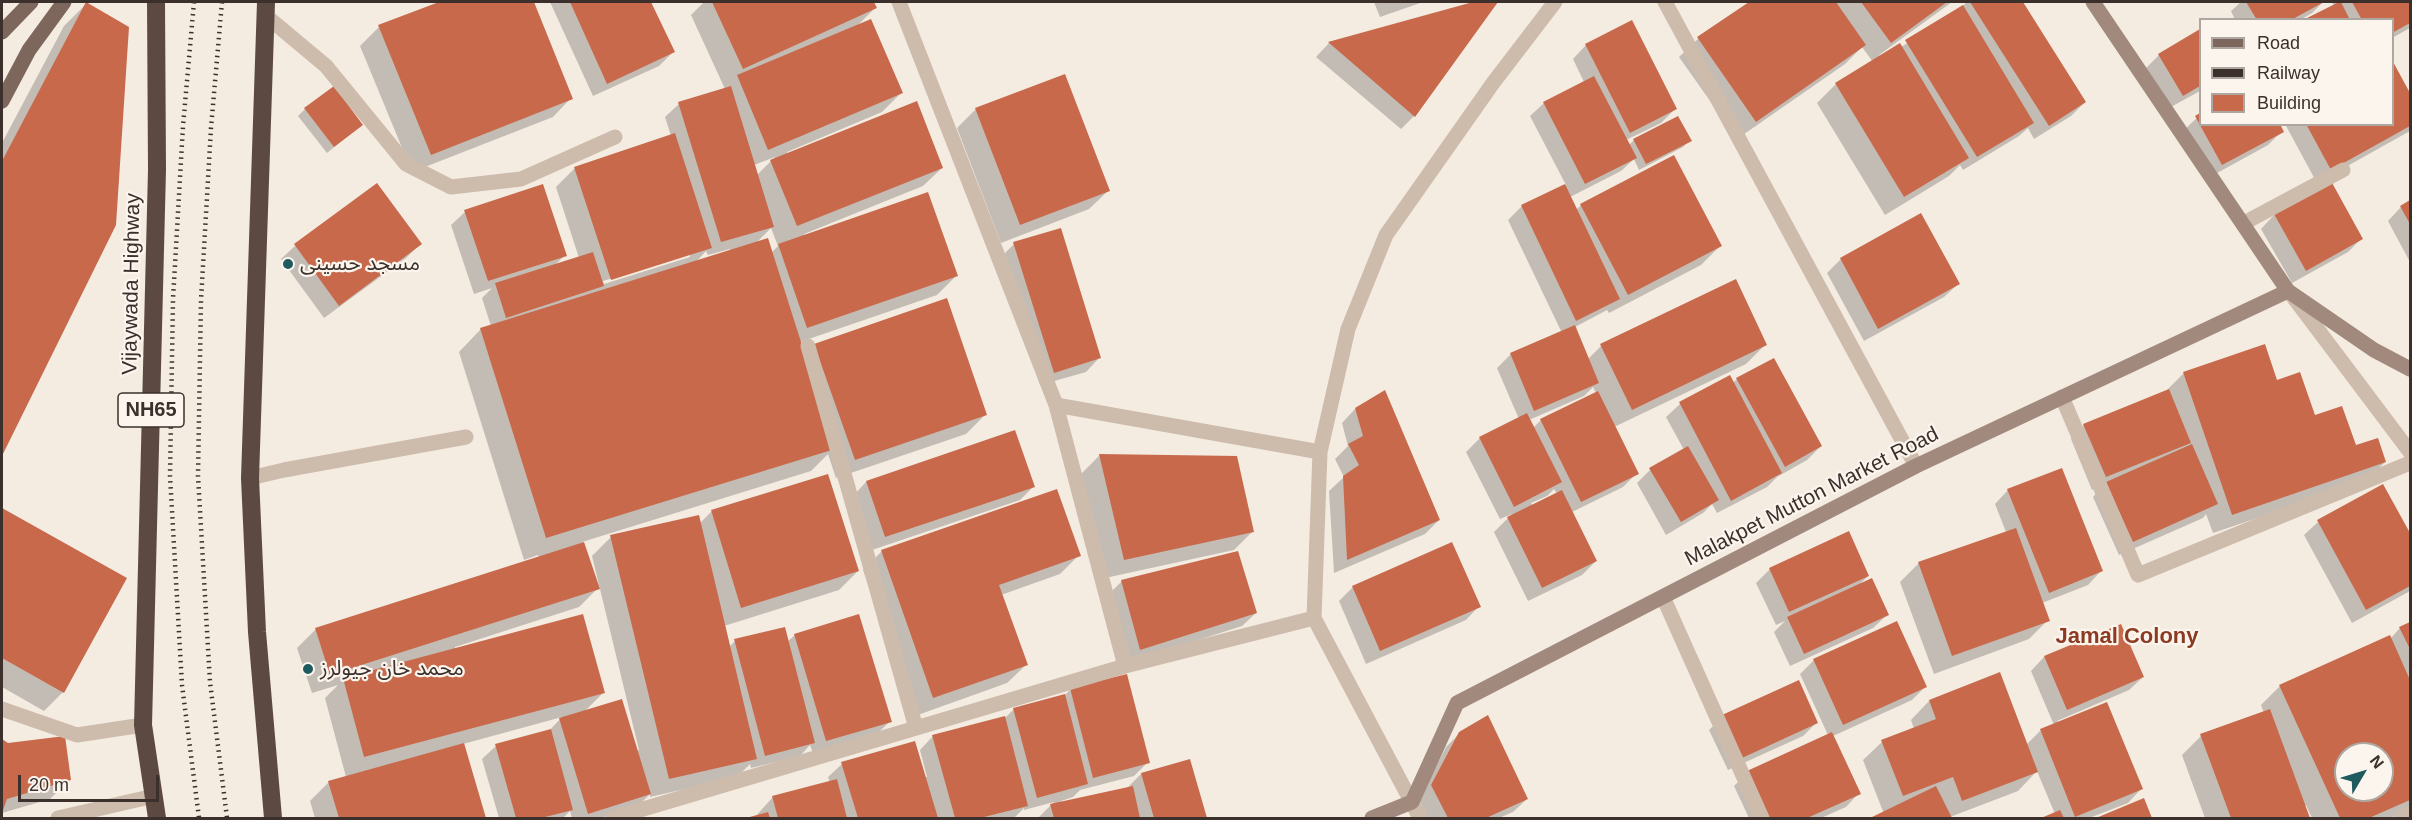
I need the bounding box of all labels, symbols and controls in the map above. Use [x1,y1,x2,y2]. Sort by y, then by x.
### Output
legend [2199,18,2394,126]
text: Road [2257,33,2300,53]
text: Railway [2257,63,2320,83]
text: Building [2257,93,2321,113]
street label: Vijaywada Highway [118,193,146,375]
place label: مسجد حسینی [300,251,420,277]
marker: مسجد حسینی [281,257,295,271]
road number: NH65 [118,393,184,427]
street label: Malakpet Mutton Market Road [1681,422,1943,572]
district label: Jamal Colony [2055,624,2199,650]
place label: محمد خان جیولرز [320,656,464,682]
marker: محمد خان جیولرز [301,662,315,676]
north arrow [2334,742,2394,802]
text: N [2367,752,2387,772]
scale bar [21,763,162,801]
text: 20 m [29,775,69,795]

